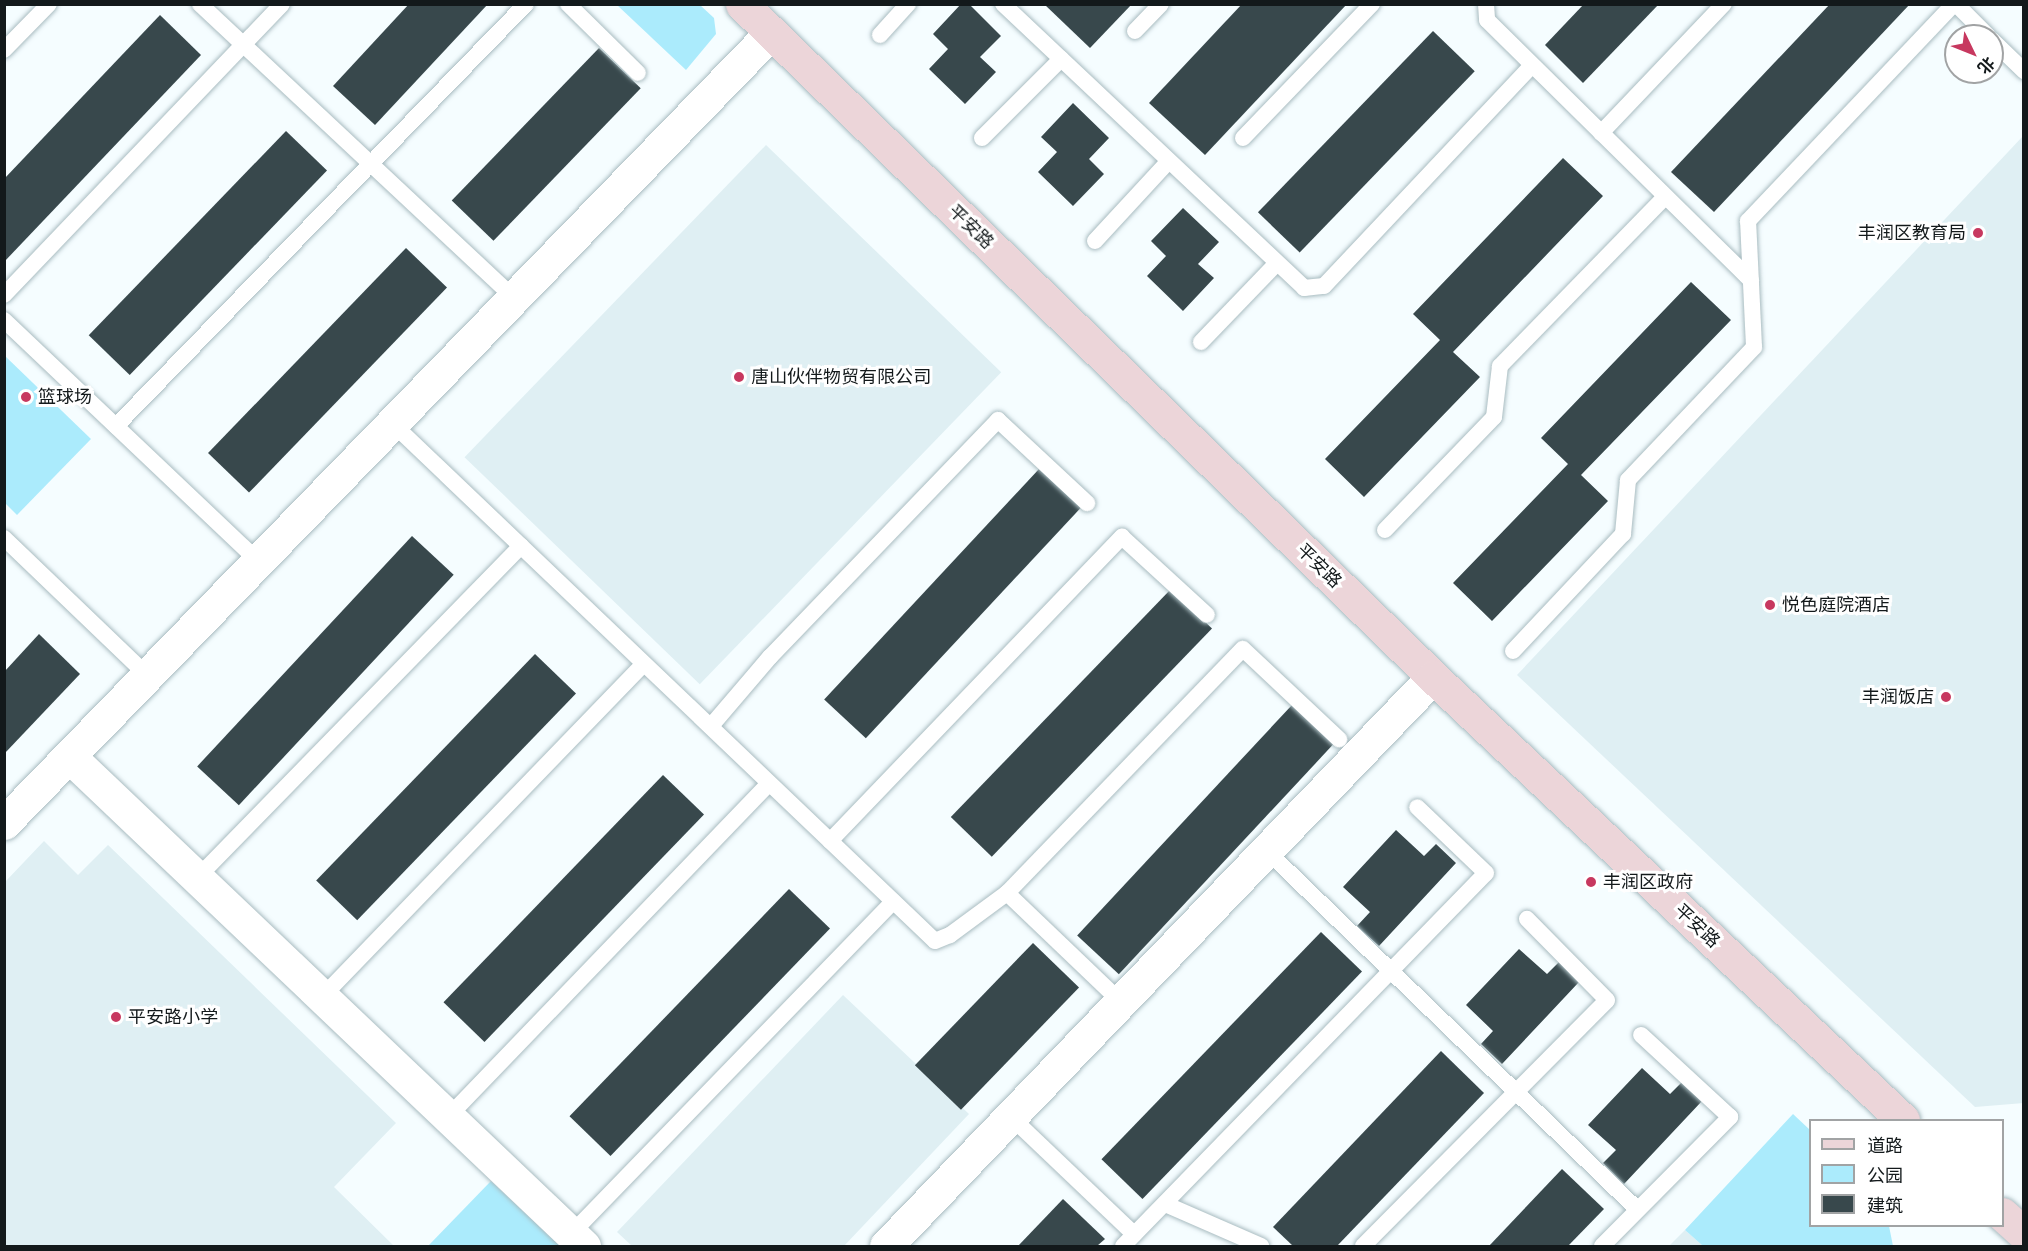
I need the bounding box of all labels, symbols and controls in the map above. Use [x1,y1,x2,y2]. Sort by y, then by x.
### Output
north arrow [1944,24,2004,84]
text: 北 [1974,53,1998,78]
street label: 平安路 [944,200,998,254]
place label: 丰润区教育局 [1858,222,1966,244]
marker: 丰润区教育局 [1971,226,1985,240]
place label: 唐山伙伴物贸有限公司 [751,366,931,388]
marker: 唐山伙伴物贸有限公司 [732,370,746,384]
place label: 篮球场 [38,386,92,408]
marker: 篮球场 [19,390,33,404]
street label: 平安路 [1292,539,1346,593]
place label: 悦色庭院酒店 [1782,594,1890,616]
marker: 悦色庭院酒店 [1763,598,1777,612]
place label: 丰润饭店 [1862,686,1934,708]
marker: 丰润饭店 [1939,690,1953,704]
place label: 丰润区政府 [1603,871,1693,893]
marker: 丰润区政府 [1584,875,1598,889]
street label: 平安路 [1670,900,1724,952]
place label: 平安路小学 [128,1006,218,1028]
marker: 平安路小学 [109,1010,123,1024]
legend [1809,1119,2004,1227]
text: 道路 [1867,1135,1903,1157]
text: 公园 [1867,1165,1903,1187]
text: 建筑 [1867,1195,1903,1217]

